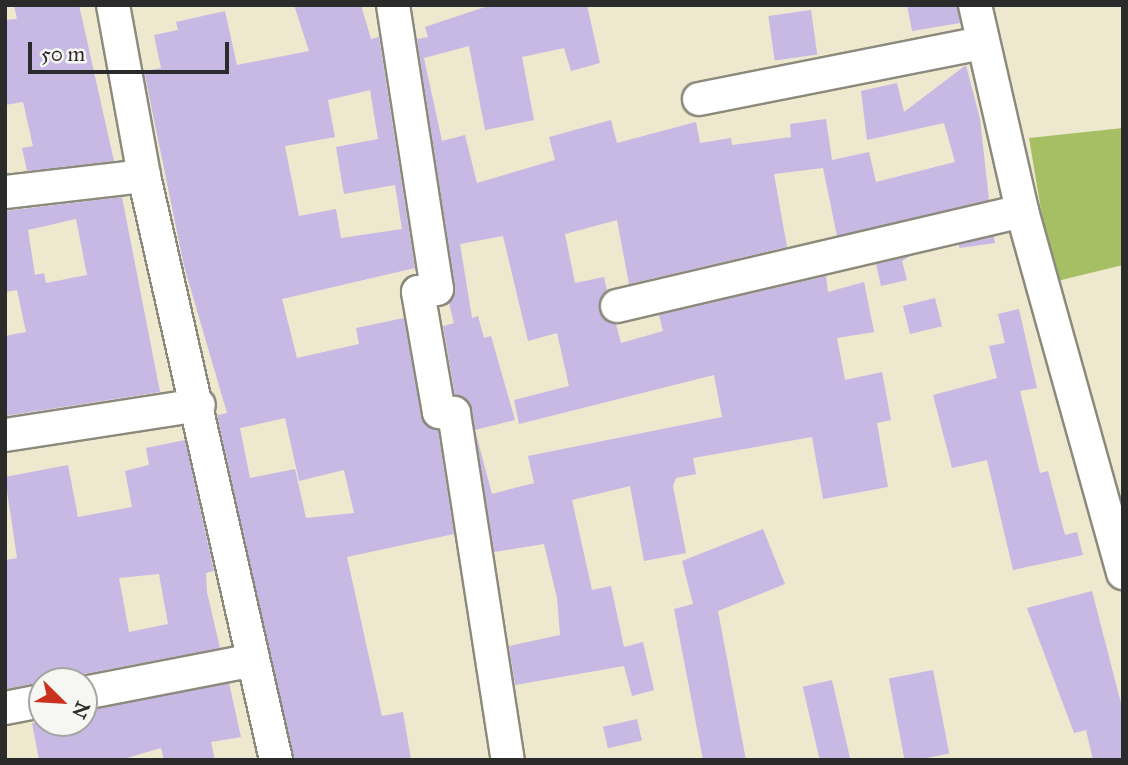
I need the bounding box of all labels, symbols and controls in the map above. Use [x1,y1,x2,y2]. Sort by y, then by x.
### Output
scale bar [32,28,233,72]
text: 50 m [41,41,85,67]
north arrow [28,667,98,737]
text: N [67,698,95,722]

